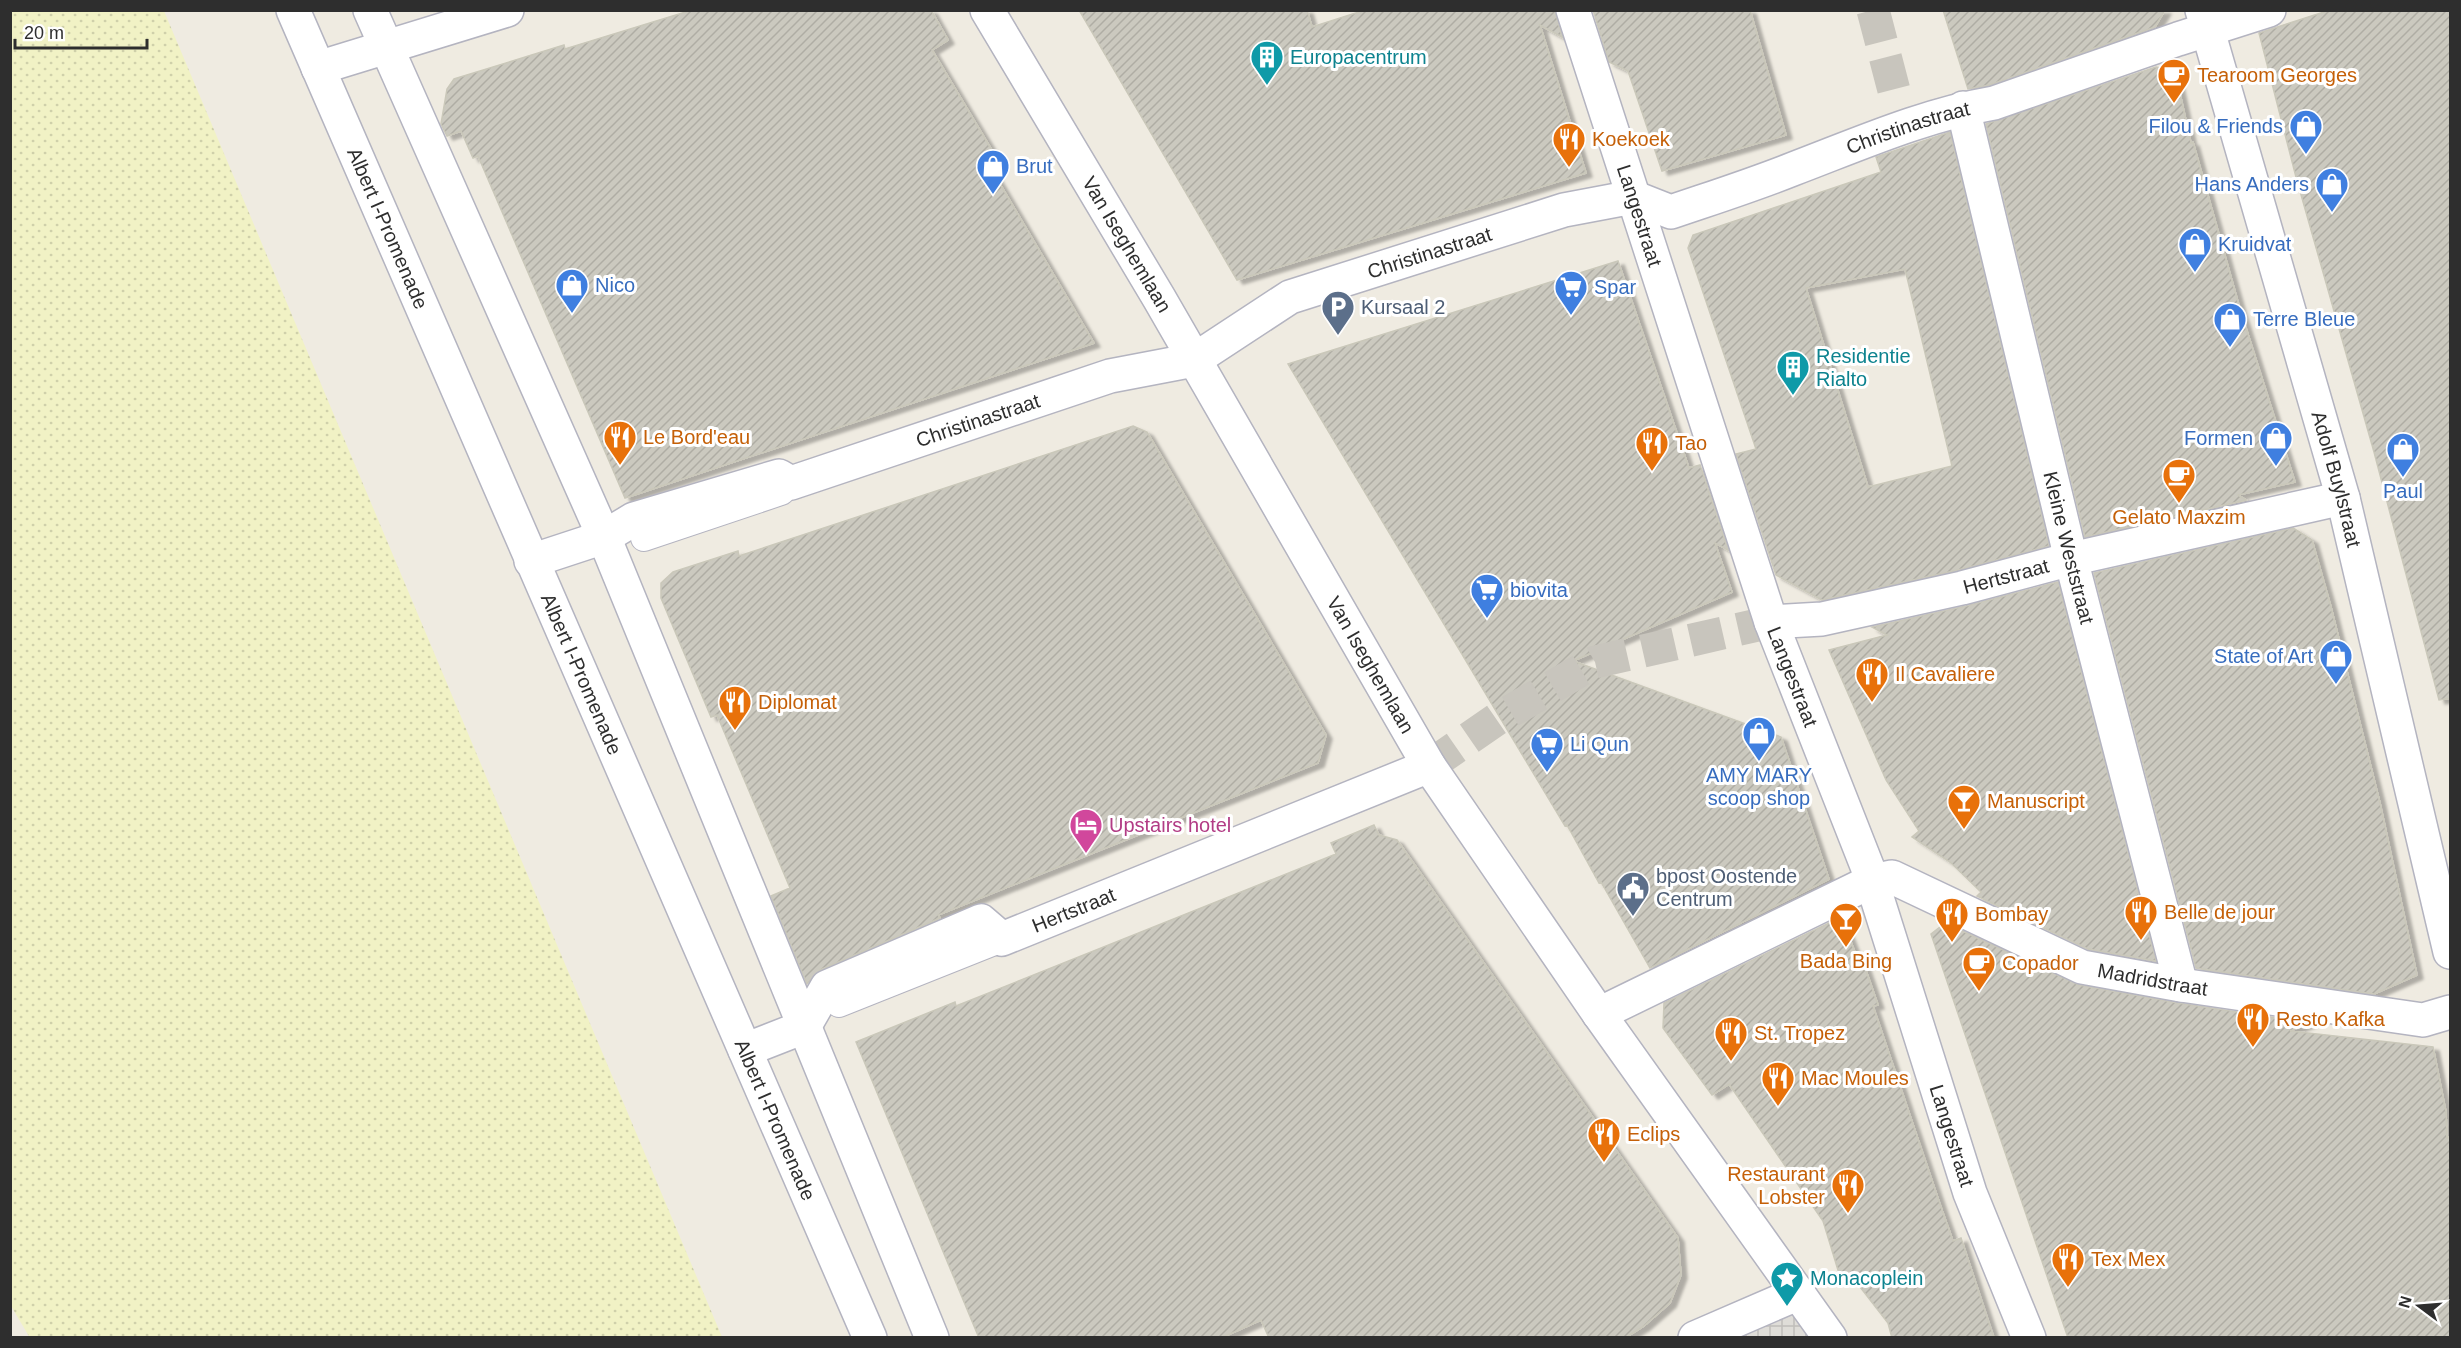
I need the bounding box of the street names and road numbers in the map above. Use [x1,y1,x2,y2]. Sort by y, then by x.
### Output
street label: Christinastraat [1843,97,1972,158]
street label: Albert I-Promenade [343,144,433,312]
street label: Langestraat [1613,162,1666,270]
street label: Van Iseghemlaan [1078,173,1176,316]
street label: Christinastraat [1365,223,1495,283]
street label: Christinastraat [913,389,1043,451]
street label: Adolf Buylstraat [2307,408,2365,550]
street label: Kleine Weststraat [2039,469,2098,627]
street label: Hertstraat [1961,554,2052,598]
street label: Albert I-Promenade [537,590,626,758]
street label: Van Iseghemlaan [1323,593,1419,737]
street label: Langestraat [1763,623,1822,730]
street label: Hertstraat [1029,883,1119,937]
street label: Madridstraat [2096,959,2209,1000]
street label: Albert I-Promenade [731,1036,820,1204]
street label: Langestraat [1926,1082,1978,1190]

